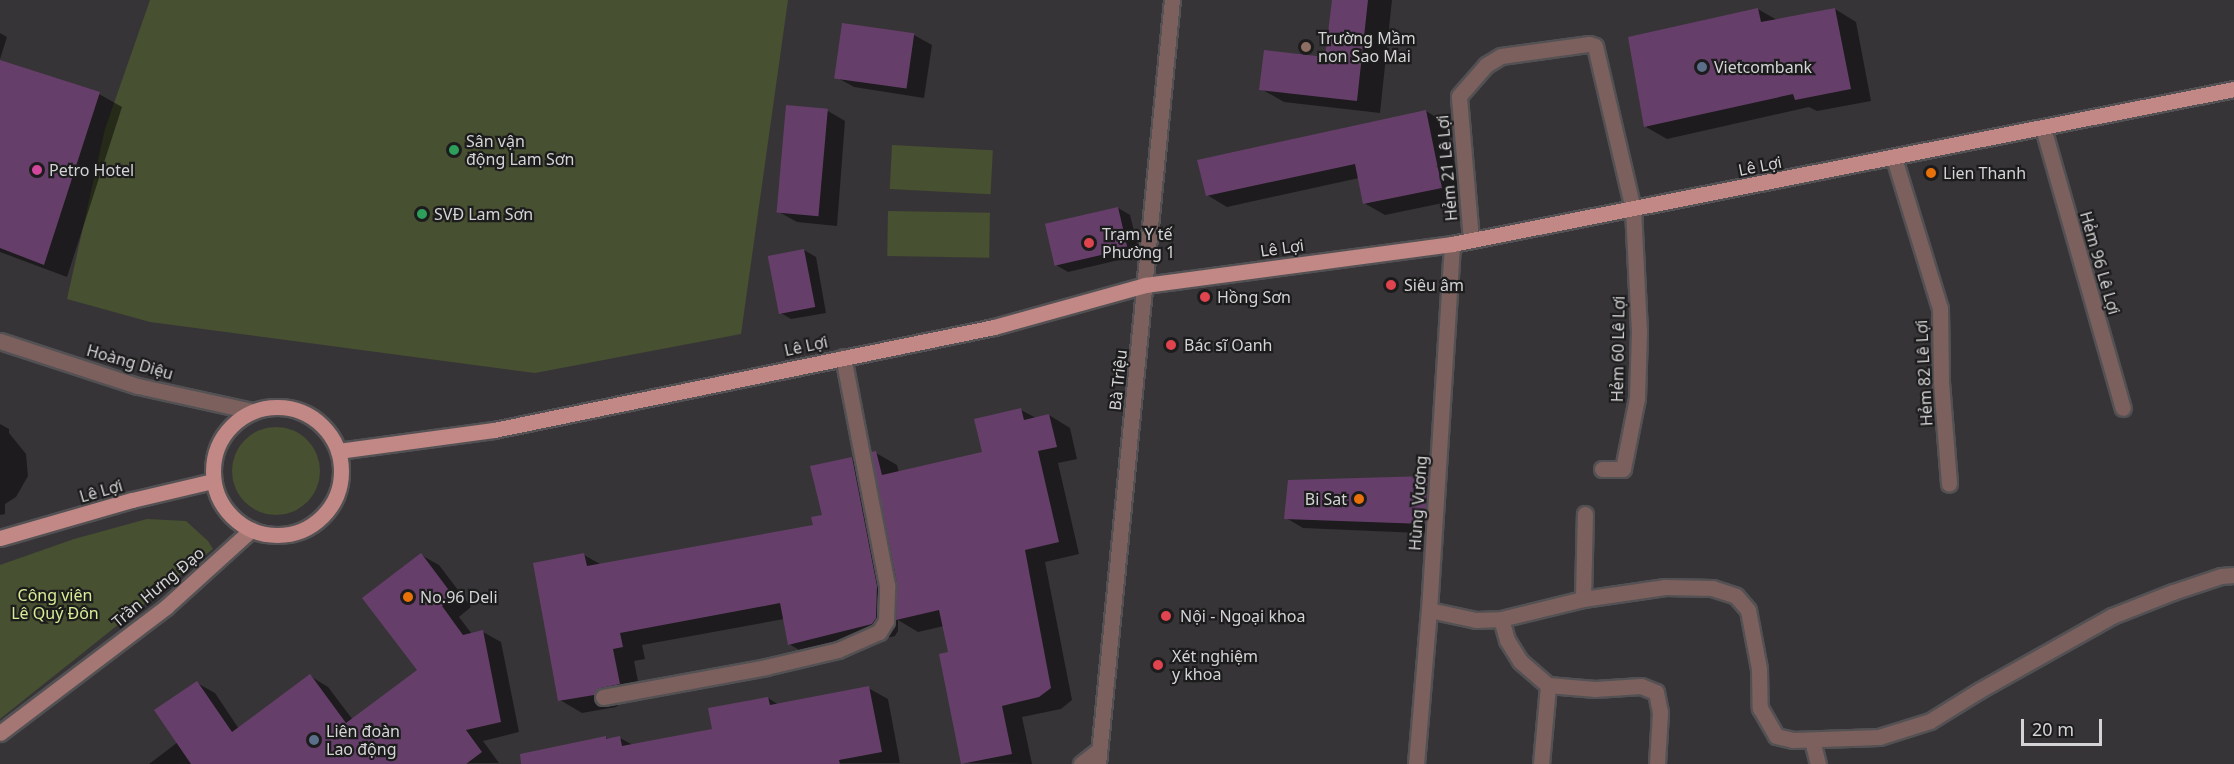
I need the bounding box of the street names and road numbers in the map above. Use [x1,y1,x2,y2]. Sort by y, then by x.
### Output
street label: Hẻm 21 Lê Lợi [1433,114,1461,222]
street label: Lê Lợi [1737,152,1783,180]
street label: Hẻm 96 Lê Lợi [2076,209,2124,317]
street label: Lê Lợi [1259,235,1305,261]
street label: Hẻm 60 Lê Lợi [1607,296,1629,402]
street label: Hẻm 82 Lê Lợi [1912,319,1936,427]
street label: Lê Lợi [783,332,829,360]
street label: Hoàng Diệu [85,340,175,384]
street label: Bà Triệu [1105,349,1131,411]
street label: Hùng Vương [1405,455,1431,551]
street label: Lê Lợi [77,476,125,506]
street label: Trần Hưng Đạo [108,543,208,631]

